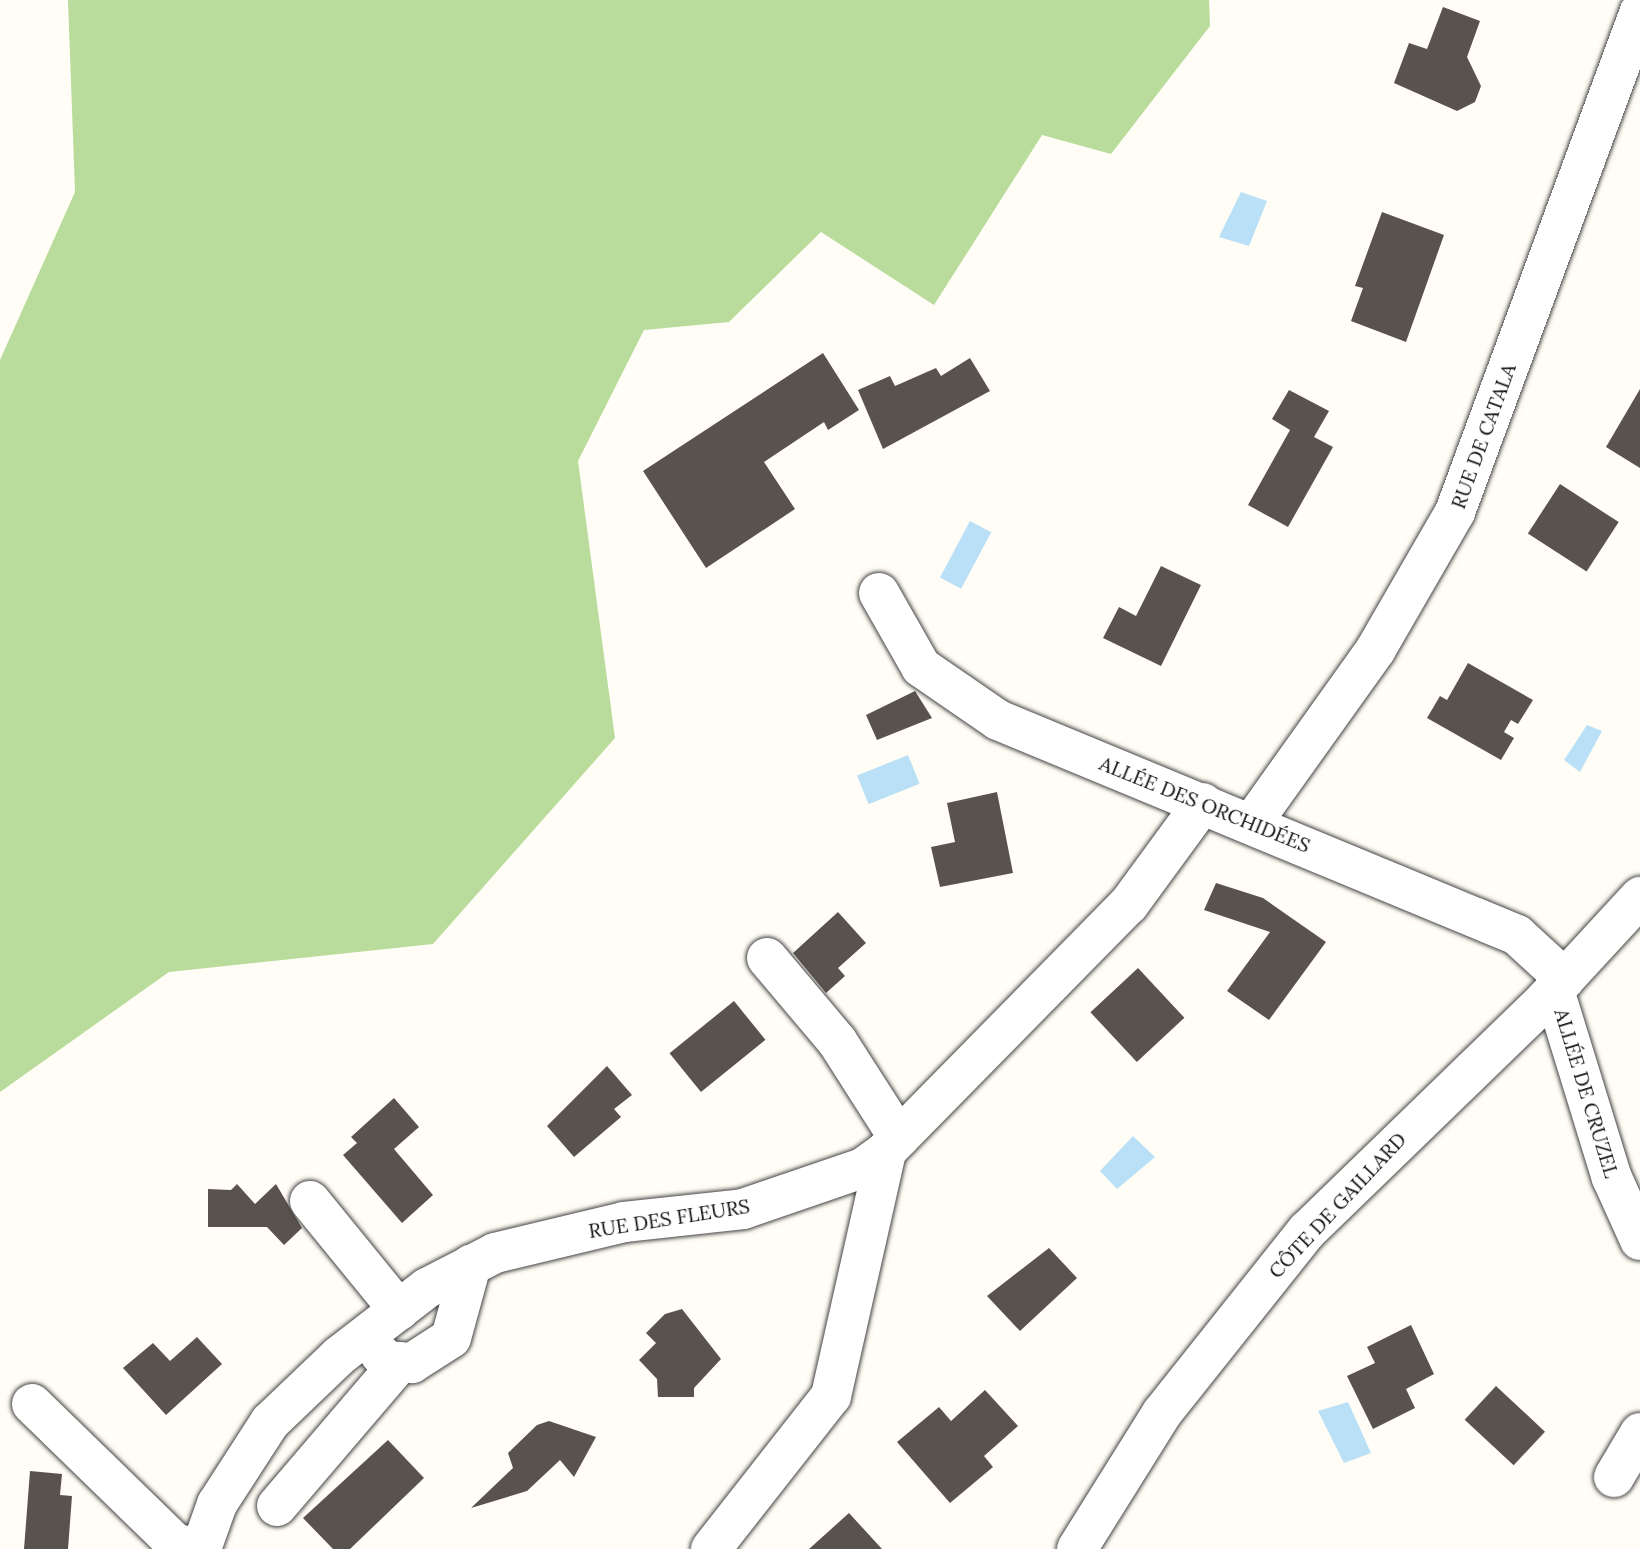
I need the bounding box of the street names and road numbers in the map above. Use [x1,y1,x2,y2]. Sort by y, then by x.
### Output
street label: RUE DE CATALA [1446,360,1520,512]
street label: ALLÉE DES ORCHIDÉES [1096,751,1314,857]
street label: ALLÉE DE CRUZEL [1550,1005,1624,1181]
street label: CÔTE DE GAILLARD [1263,1127,1411,1283]
street label: RUE DES FLEURS [587,1193,751,1243]

